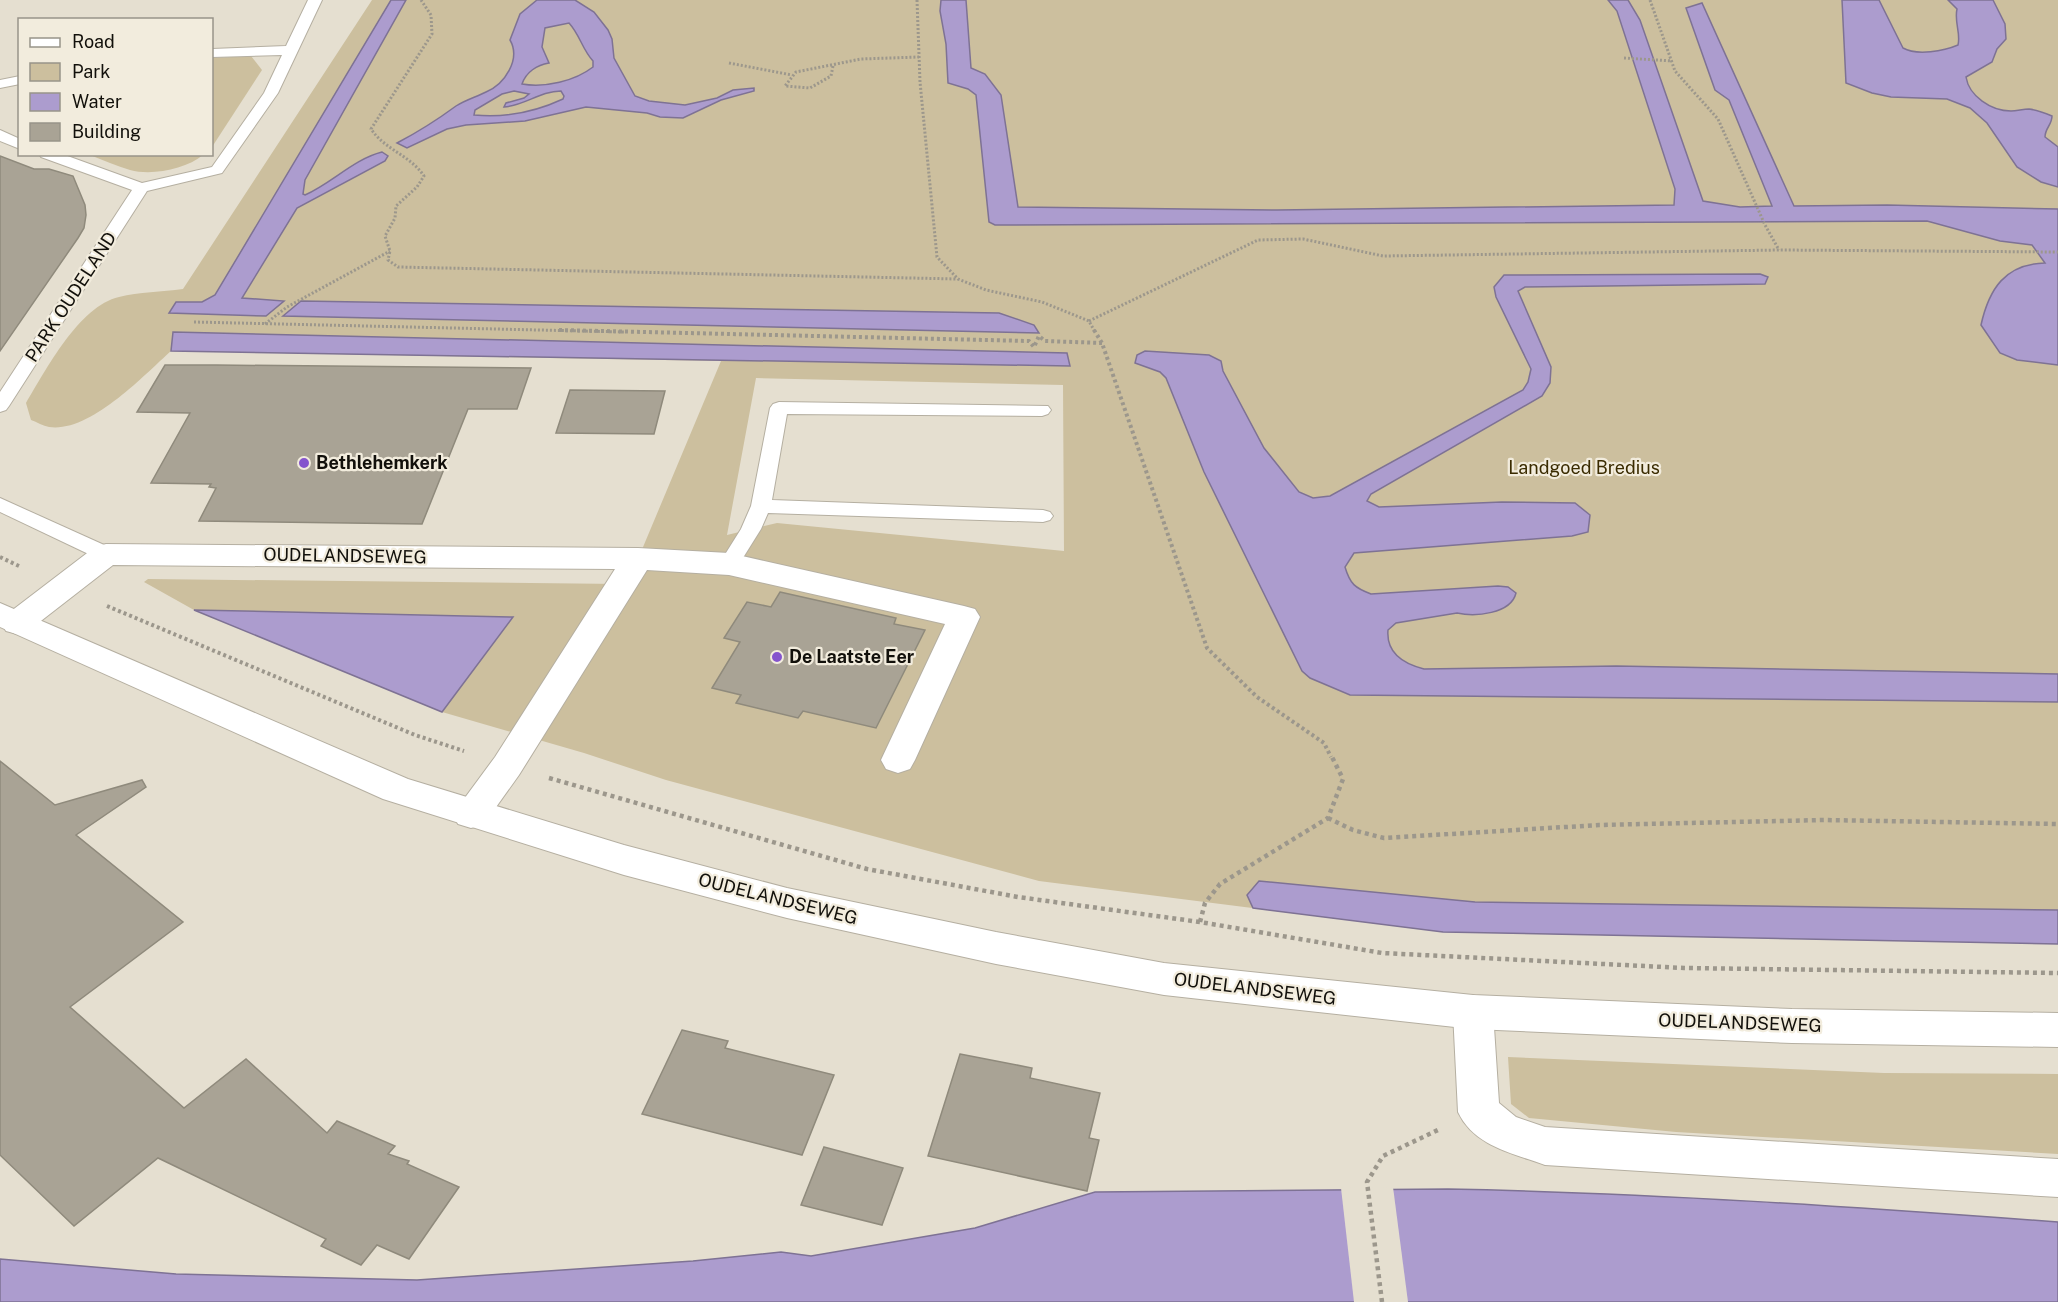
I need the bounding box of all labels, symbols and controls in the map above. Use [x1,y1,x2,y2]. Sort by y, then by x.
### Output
legend [18,18,213,156]
text: Road [72,31,115,52]
text: Park [72,61,110,82]
text: Water [72,91,122,112]
text: Building [72,121,141,142]
street label: PARK OUDELAND [21,228,120,366]
place label: Bethlehemkerk [316,452,448,473]
marker: Bethlehemkerk [297,456,311,470]
park label: Landgoed Bredius [1508,457,1660,478]
street label: OUDELANDSEWEG [263,544,427,567]
place label: De Laatste Eer [789,646,915,667]
marker: De Laatste Eer [770,650,784,664]
street label: OUDELANDSEWEG [696,869,860,928]
street label: OUDELANDSEWEG [1173,968,1337,1009]
street label: OUDELANDSEWEG [1658,1009,1822,1036]

